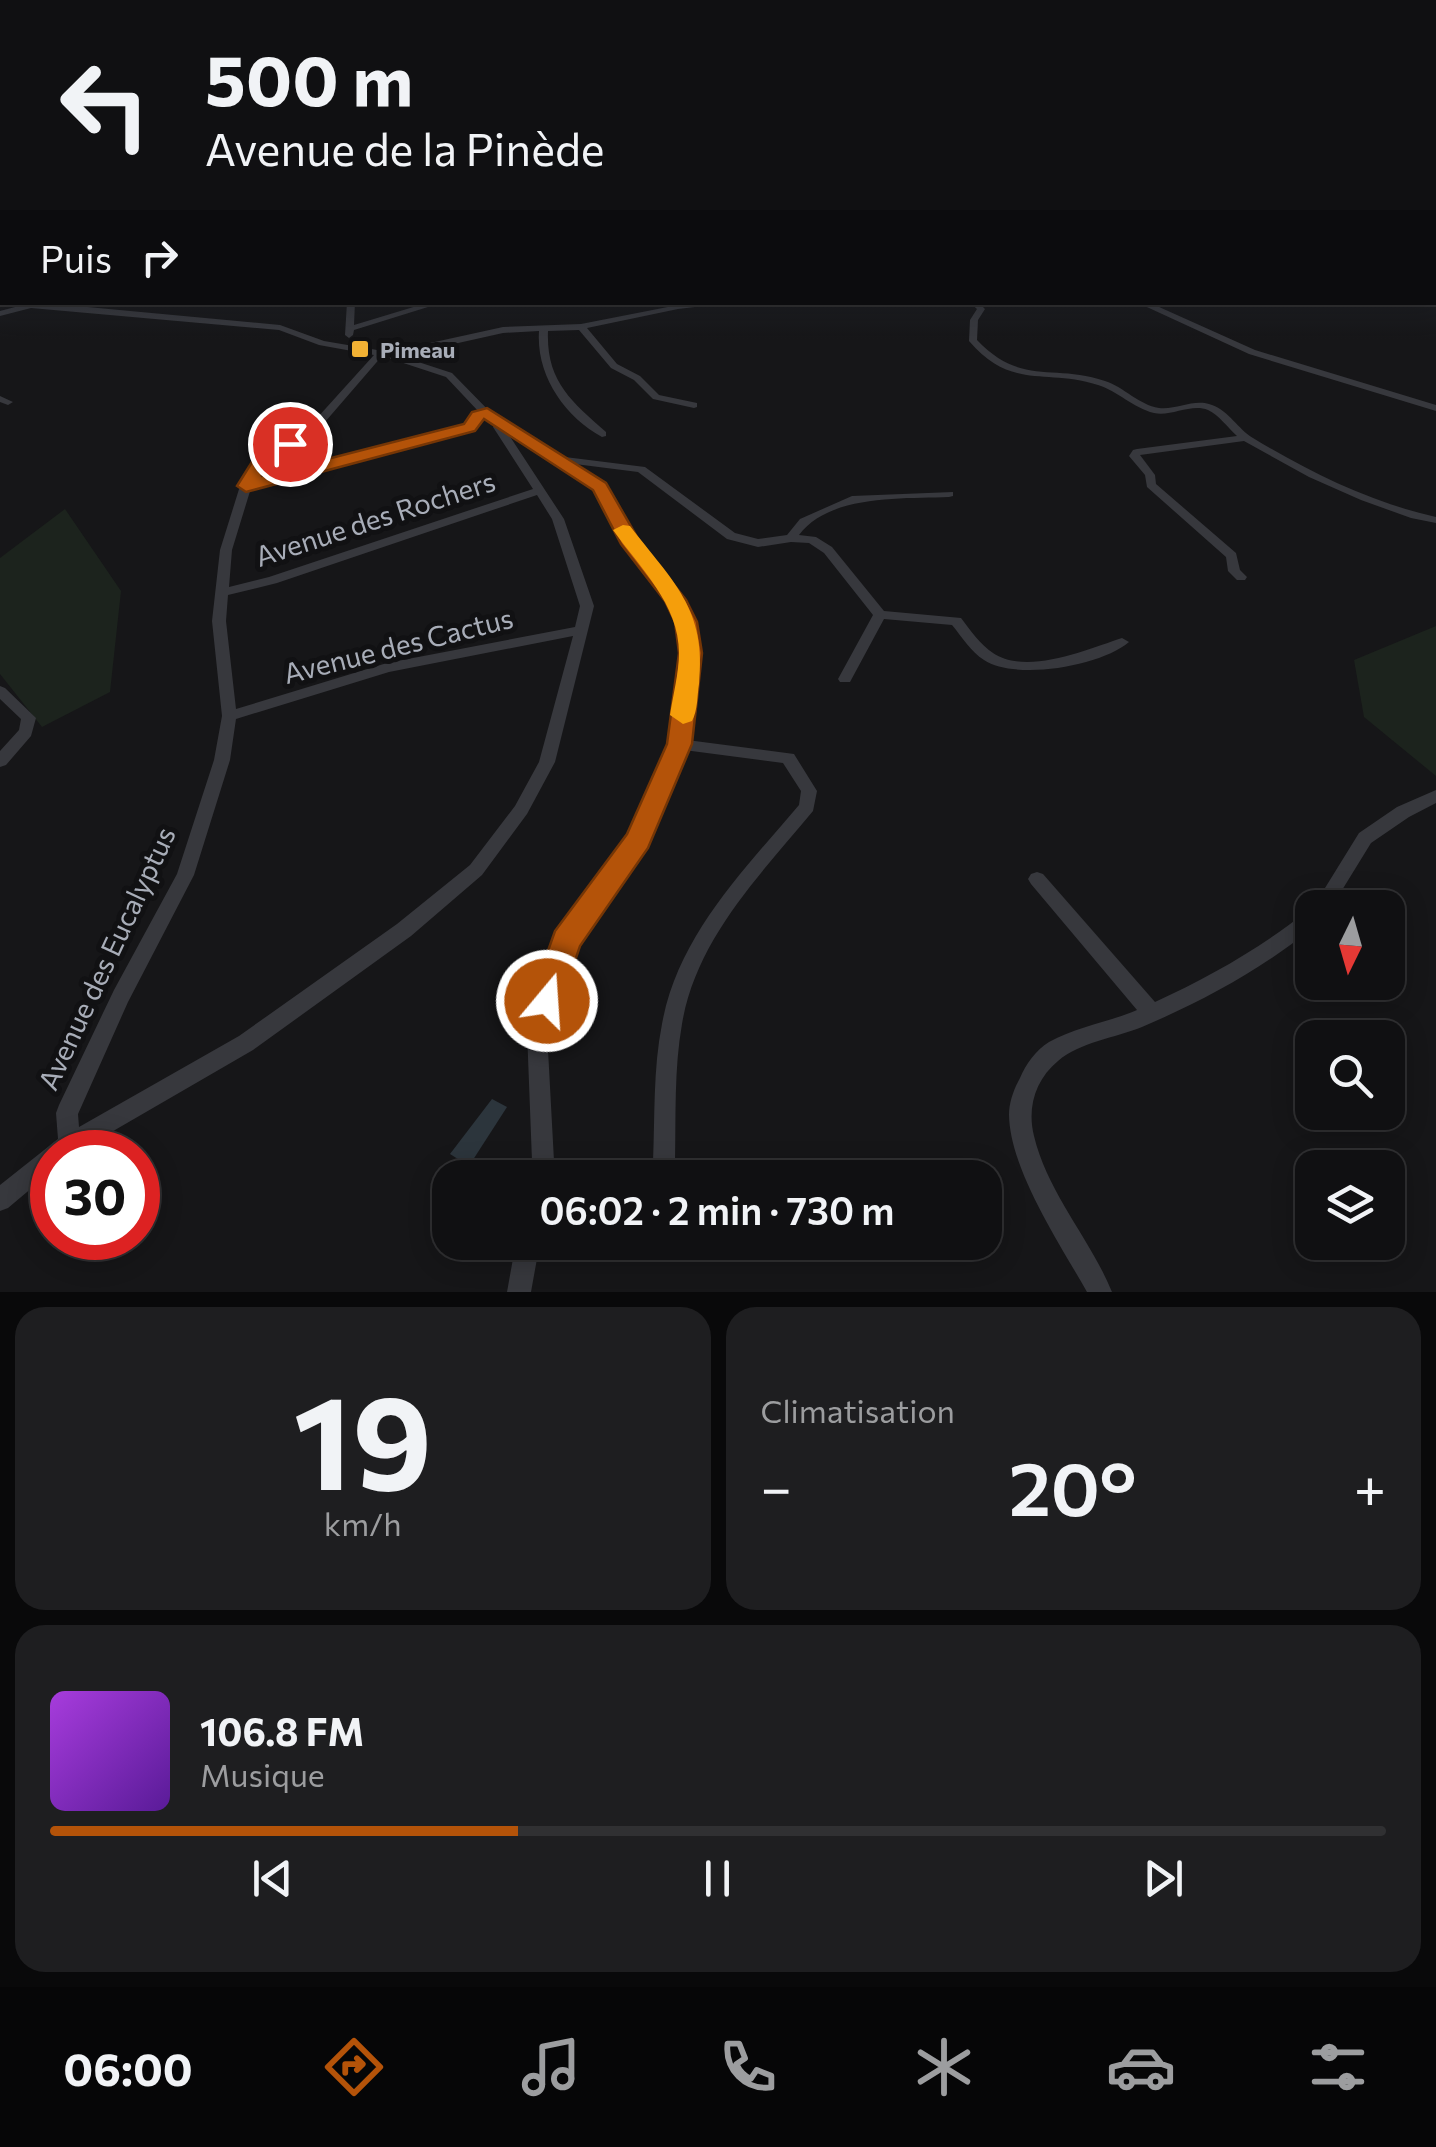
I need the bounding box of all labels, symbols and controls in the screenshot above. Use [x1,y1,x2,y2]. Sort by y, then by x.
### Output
text: 500 m [205,35,413,120]
icon: left [40,40,170,170]
text: Avenue de la Pinède [205,120,605,175]
icon: right [132,230,187,285]
text: Puis [40,234,112,281]
place label: Pimeau [380,336,455,363]
marker: Pimeau [349,338,371,360]
pin [248,402,333,487]
icon: arrive [263,417,318,472]
street label: Avenue des Rochers [251,463,499,573]
street label: Avenue des Cactus [280,600,516,690]
street label: Avenue des Eucalyptus [30,821,182,1095]
north arrow [1295,890,1405,1000]
map controls [1295,890,1405,1260]
position arrow [495,949,599,1053]
button: search [1295,1020,1405,1130]
speed limit sign: 30 [30,1130,160,1260]
button: layers [1295,1150,1405,1260]
text: 06:02 · 2 min · 730 m [539,1186,895,1233]
text: 19 [293,1358,432,1517]
text: Climatisation [761,1390,955,1430]
text: 20° [1009,1440,1137,1531]
text: − [761,1452,792,1519]
text: + [1354,1452,1386,1519]
text: km/h [324,1503,402,1543]
text: 106.8 FM [200,1707,364,1754]
text: Musique [200,1754,325,1794]
icon: previous [245,1851,300,1906]
icon: pause [690,1851,745,1906]
icon: next [1136,1851,1191,1906]
icon: directions [319,2032,389,2102]
icon: music [516,2032,586,2102]
icon: phone [713,2032,783,2102]
icon: climate [909,2032,979,2102]
icon: car [1106,2032,1176,2102]
icon: filters [1303,2032,1373,2102]
text: 06:00 [63,2040,193,2095]

